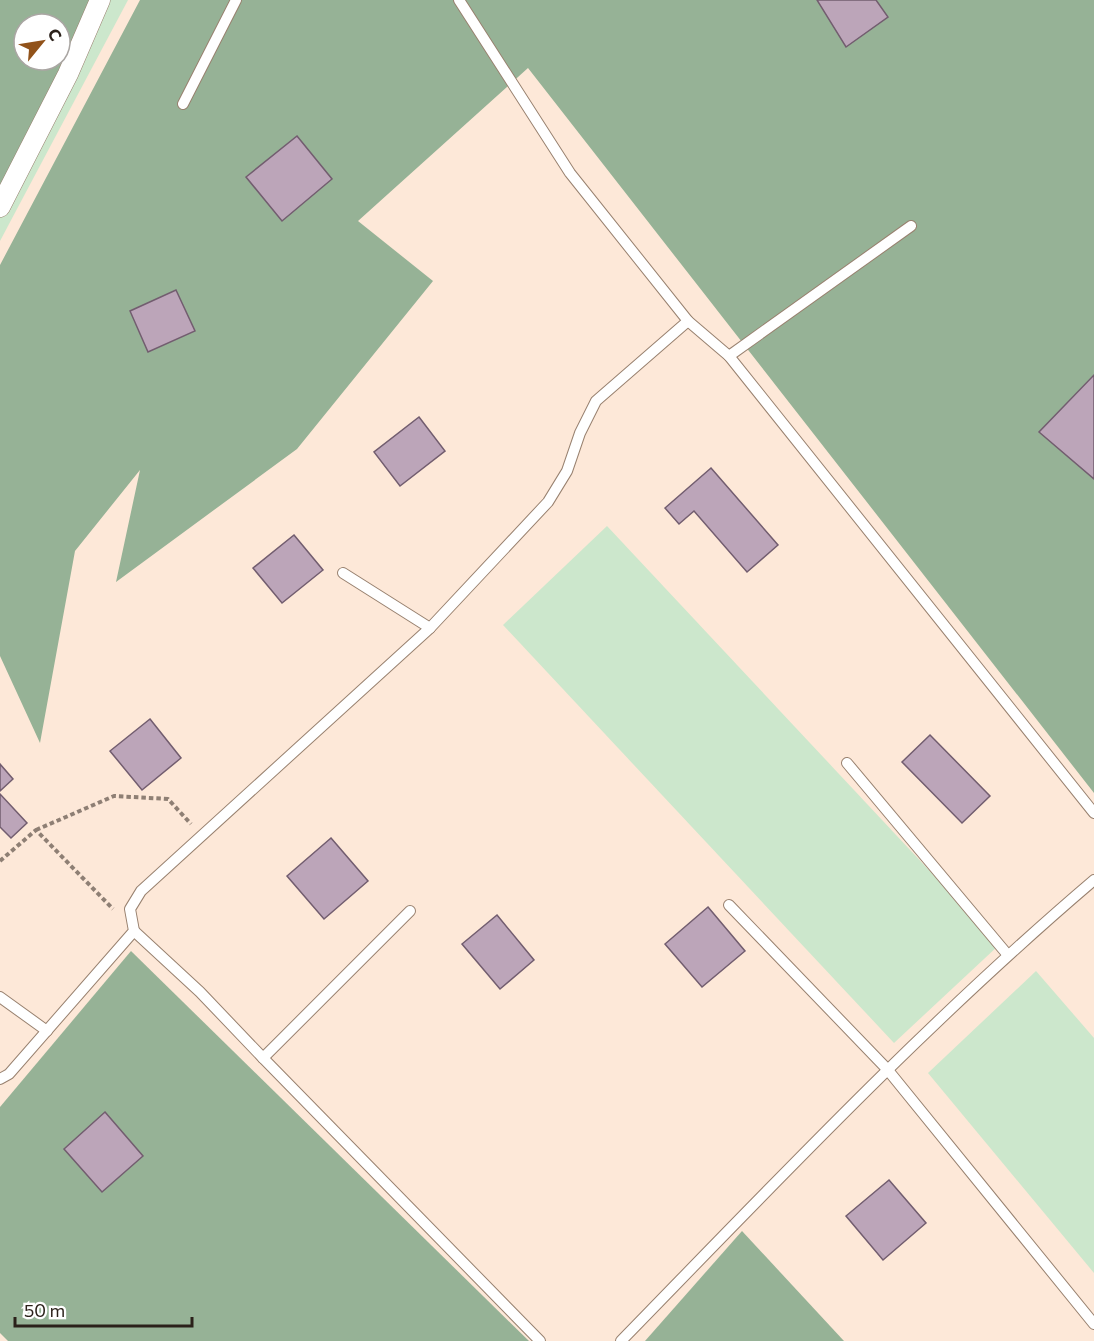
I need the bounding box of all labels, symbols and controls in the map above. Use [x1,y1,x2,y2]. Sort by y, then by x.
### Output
north arrow [12,12,72,72]
text: С [44,25,66,44]
scale bar [15,1290,192,1328]
text: 50 m [24,1299,65,1321]

